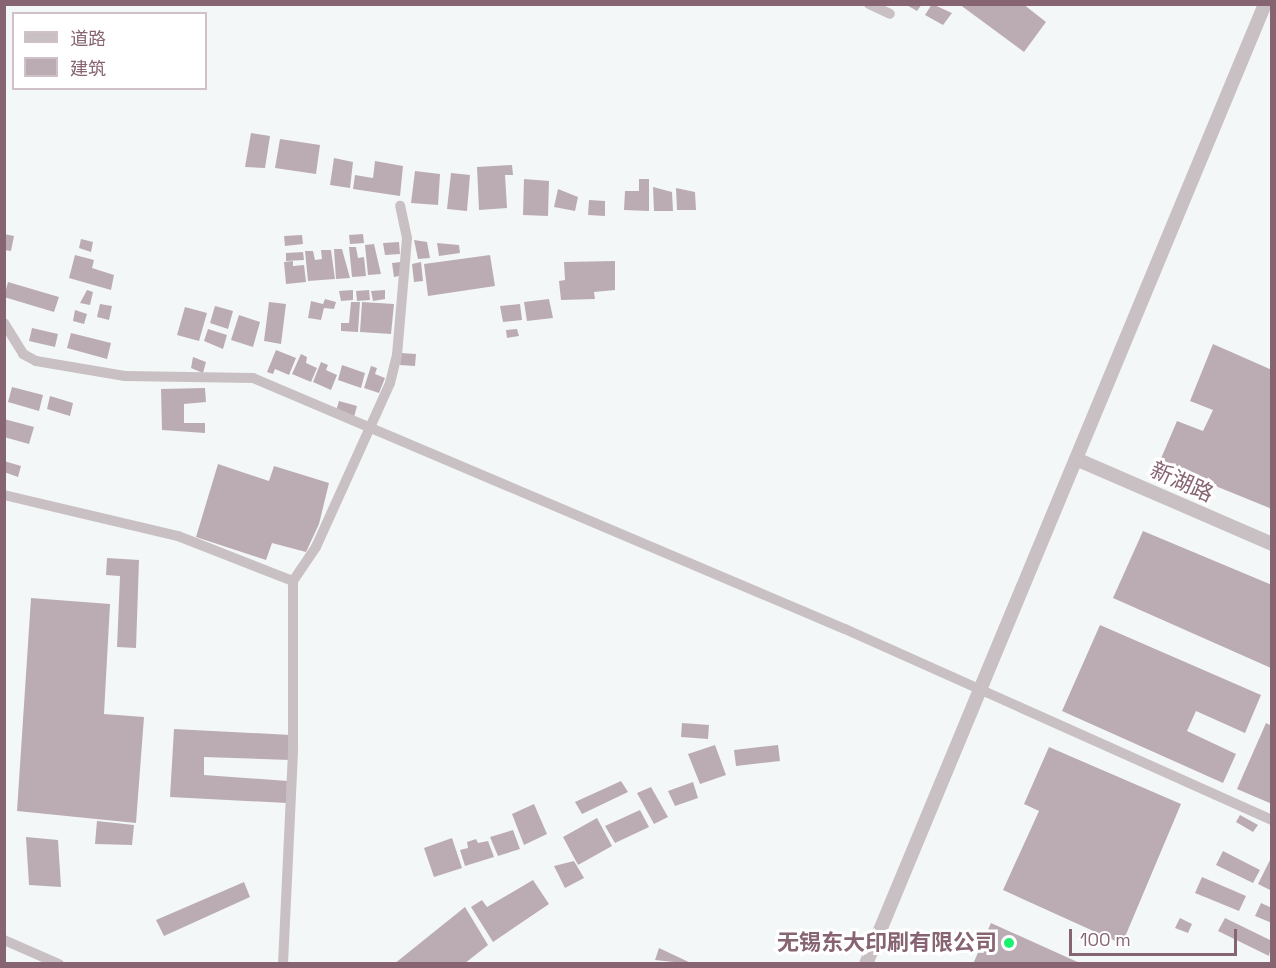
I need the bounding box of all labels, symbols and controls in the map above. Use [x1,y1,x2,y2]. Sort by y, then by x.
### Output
legend [12,12,207,90]
text: 道路 [70,27,106,50]
text: 建筑 [70,57,106,80]
street label: 新湖路 [1146,457,1218,507]
scale bar [1072,917,1240,955]
text: 100 m [1080,928,1131,951]
place label: 无锡东大印刷有限公司 [777,930,997,956]
marker: 无锡东大印刷有限公司 [1002,936,1016,950]

